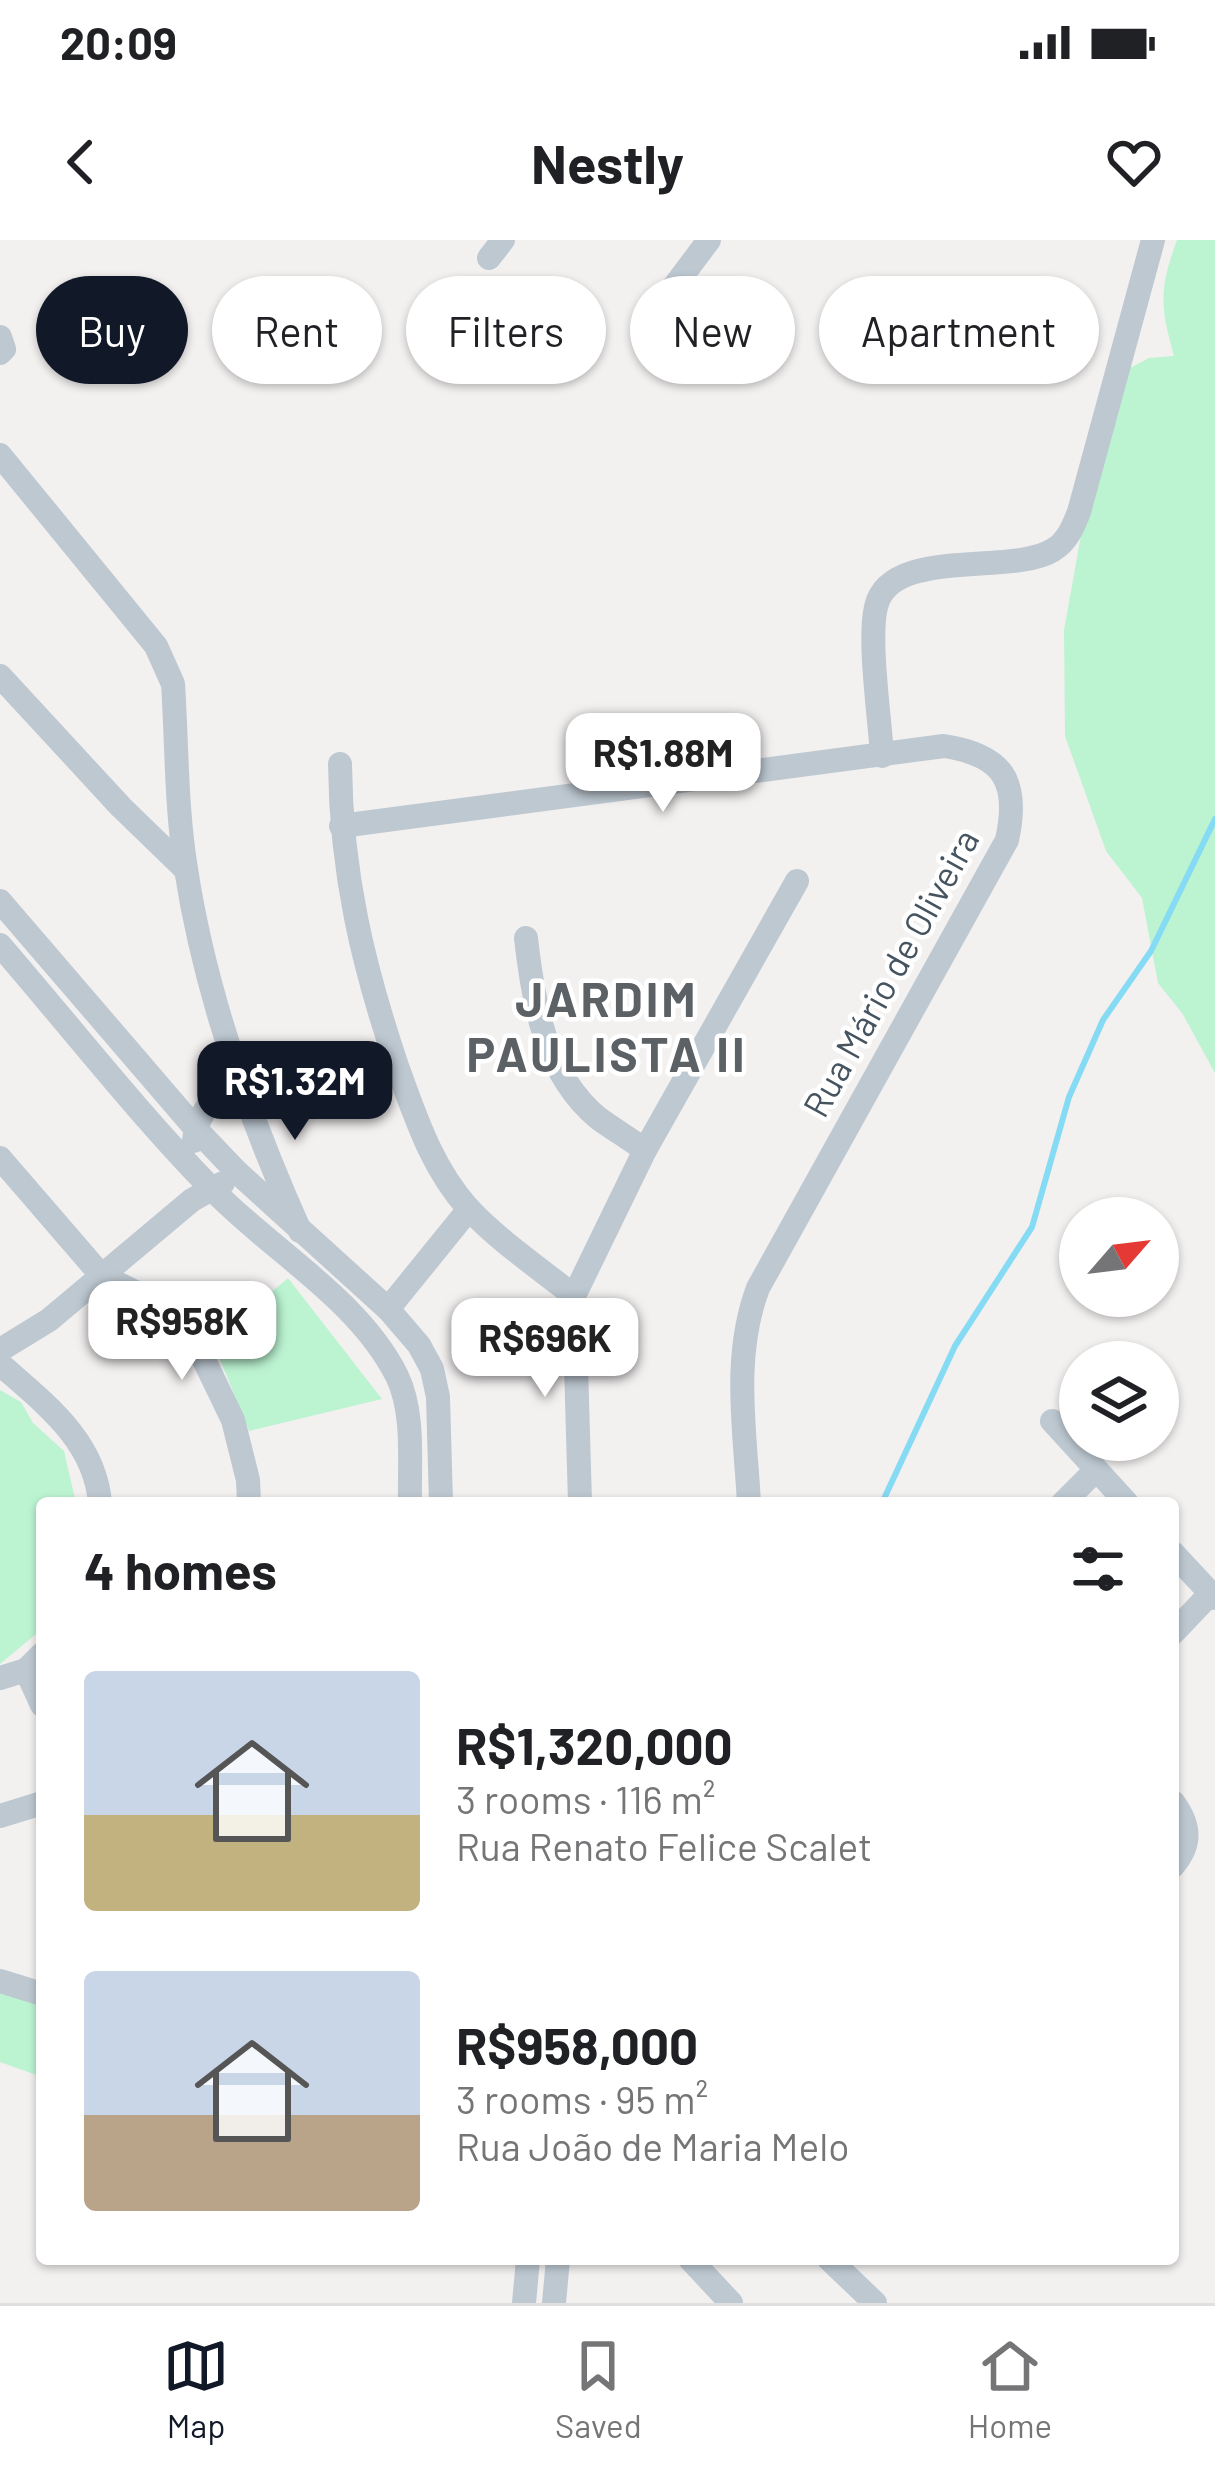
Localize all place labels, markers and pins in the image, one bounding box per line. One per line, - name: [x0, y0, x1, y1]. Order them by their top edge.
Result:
- pin: R$1.88M: [552, 713, 774, 815]
- pin: R$1.32M: [184, 1041, 406, 1143]
- pin: R$958K: [84, 1281, 280, 1383]
- pin: R$696K: [447, 1298, 643, 1400]

